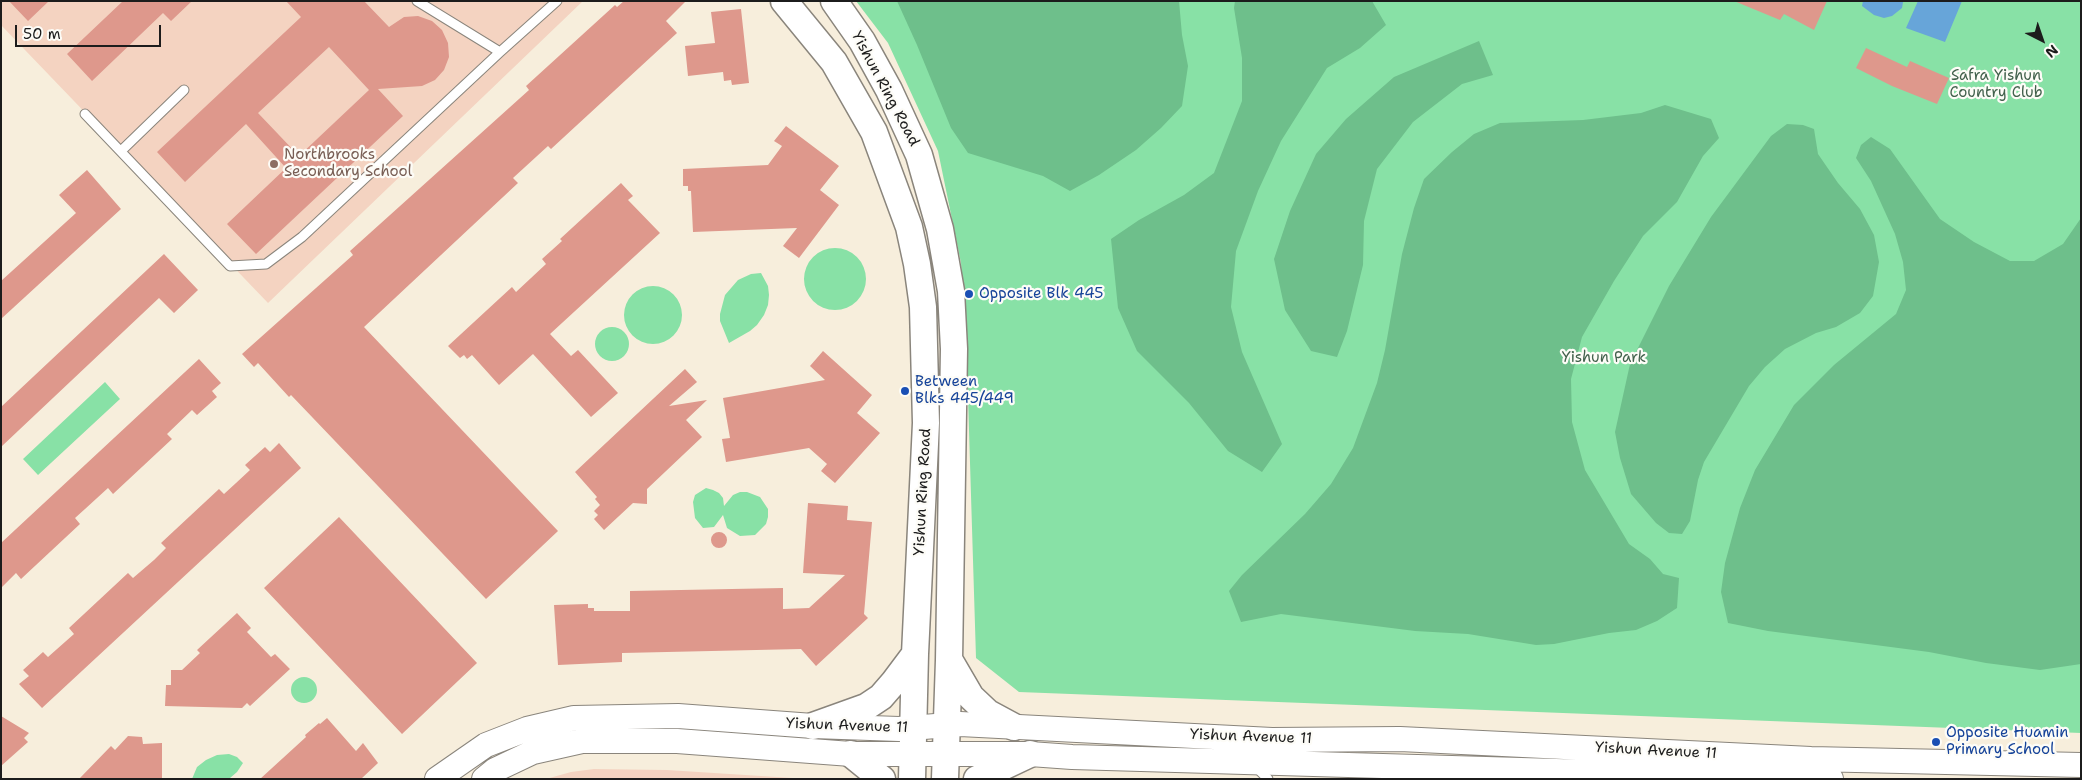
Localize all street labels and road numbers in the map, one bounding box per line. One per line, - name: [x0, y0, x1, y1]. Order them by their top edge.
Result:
- street label: Yishun Ring Road: [847, 28, 923, 150]
- street label: Yishun Ring Road: [911, 428, 935, 556]
- street label: Yishun Avenue 11: [786, 715, 908, 737]
- street label: Yishun Avenue 11: [1190, 726, 1312, 748]
- street label: Yishun Avenue 11: [1595, 739, 1717, 763]

